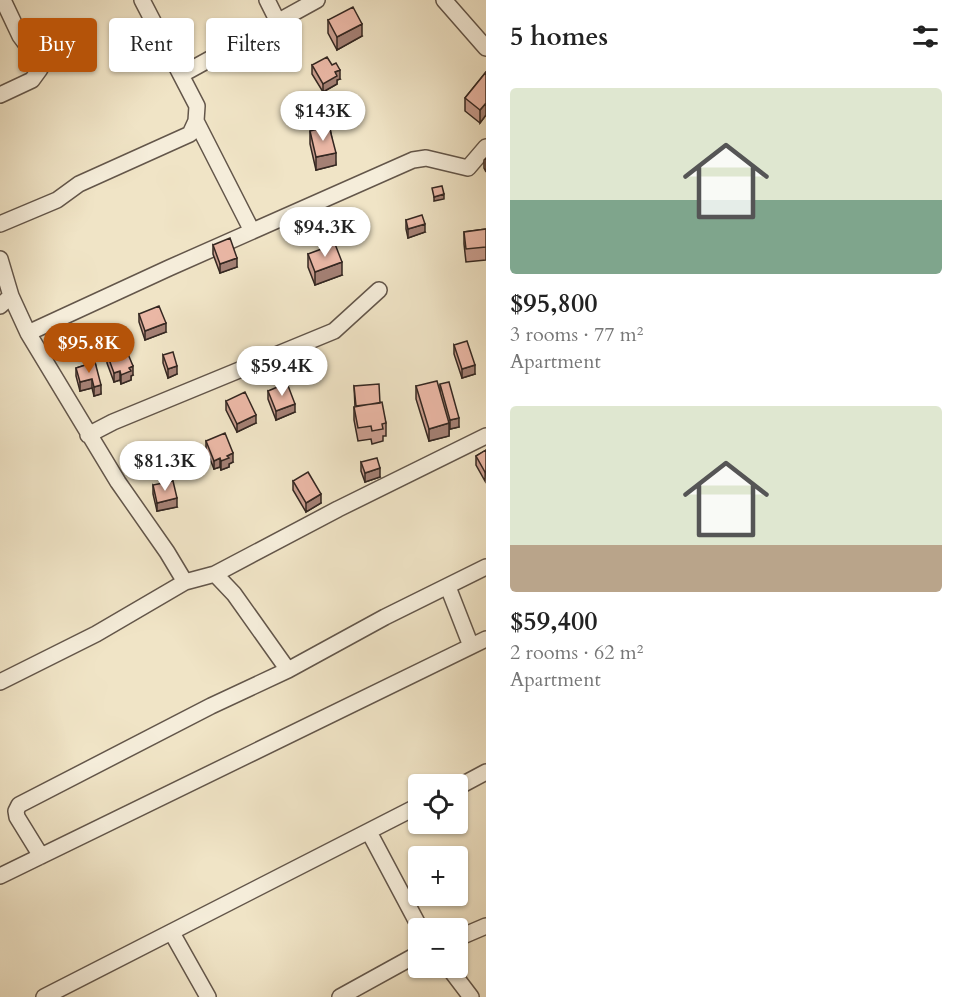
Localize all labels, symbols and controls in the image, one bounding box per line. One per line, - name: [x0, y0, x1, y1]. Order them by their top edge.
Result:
- chip: Buy: [18, 18, 97, 72]
- chip: Rent: [109, 18, 194, 72]
- chip: Filters: [206, 18, 302, 72]
- text: 5 homes: [510, 19, 608, 54]
- icon: filters: [909, 20, 942, 53]
- pin: $143K: [281, 91, 365, 142]
- text: $143K: [294, 97, 352, 124]
- icon: home: [672, 127, 780, 235]
- pin: $94.3K: [276, 207, 374, 258]
- text: $94.3K: [294, 213, 356, 240]
- text: $95,800: [510, 286, 598, 321]
- text: 3 rooms · 77 m²: [510, 321, 643, 348]
- pin: $95.8K: [40, 323, 138, 374]
- text: $95.8K: [58, 329, 120, 356]
- pin: $59.4K: [233, 346, 331, 397]
- text: Apartment: [510, 348, 601, 375]
- text: $59.4K: [251, 352, 313, 379]
- pin: $81.3K: [116, 441, 214, 492]
- icon: home: [672, 445, 780, 553]
- text: $81.3K: [134, 447, 196, 474]
- text: $59,400: [510, 604, 598, 639]
- text: 2 rooms · 62 m²: [510, 639, 643, 666]
- text: Apartment: [510, 666, 601, 693]
- map controls: [408, 774, 468, 978]
- button: locate: [408, 774, 468, 834]
- button: +: [408, 846, 468, 906]
- button: −: [408, 918, 468, 978]

